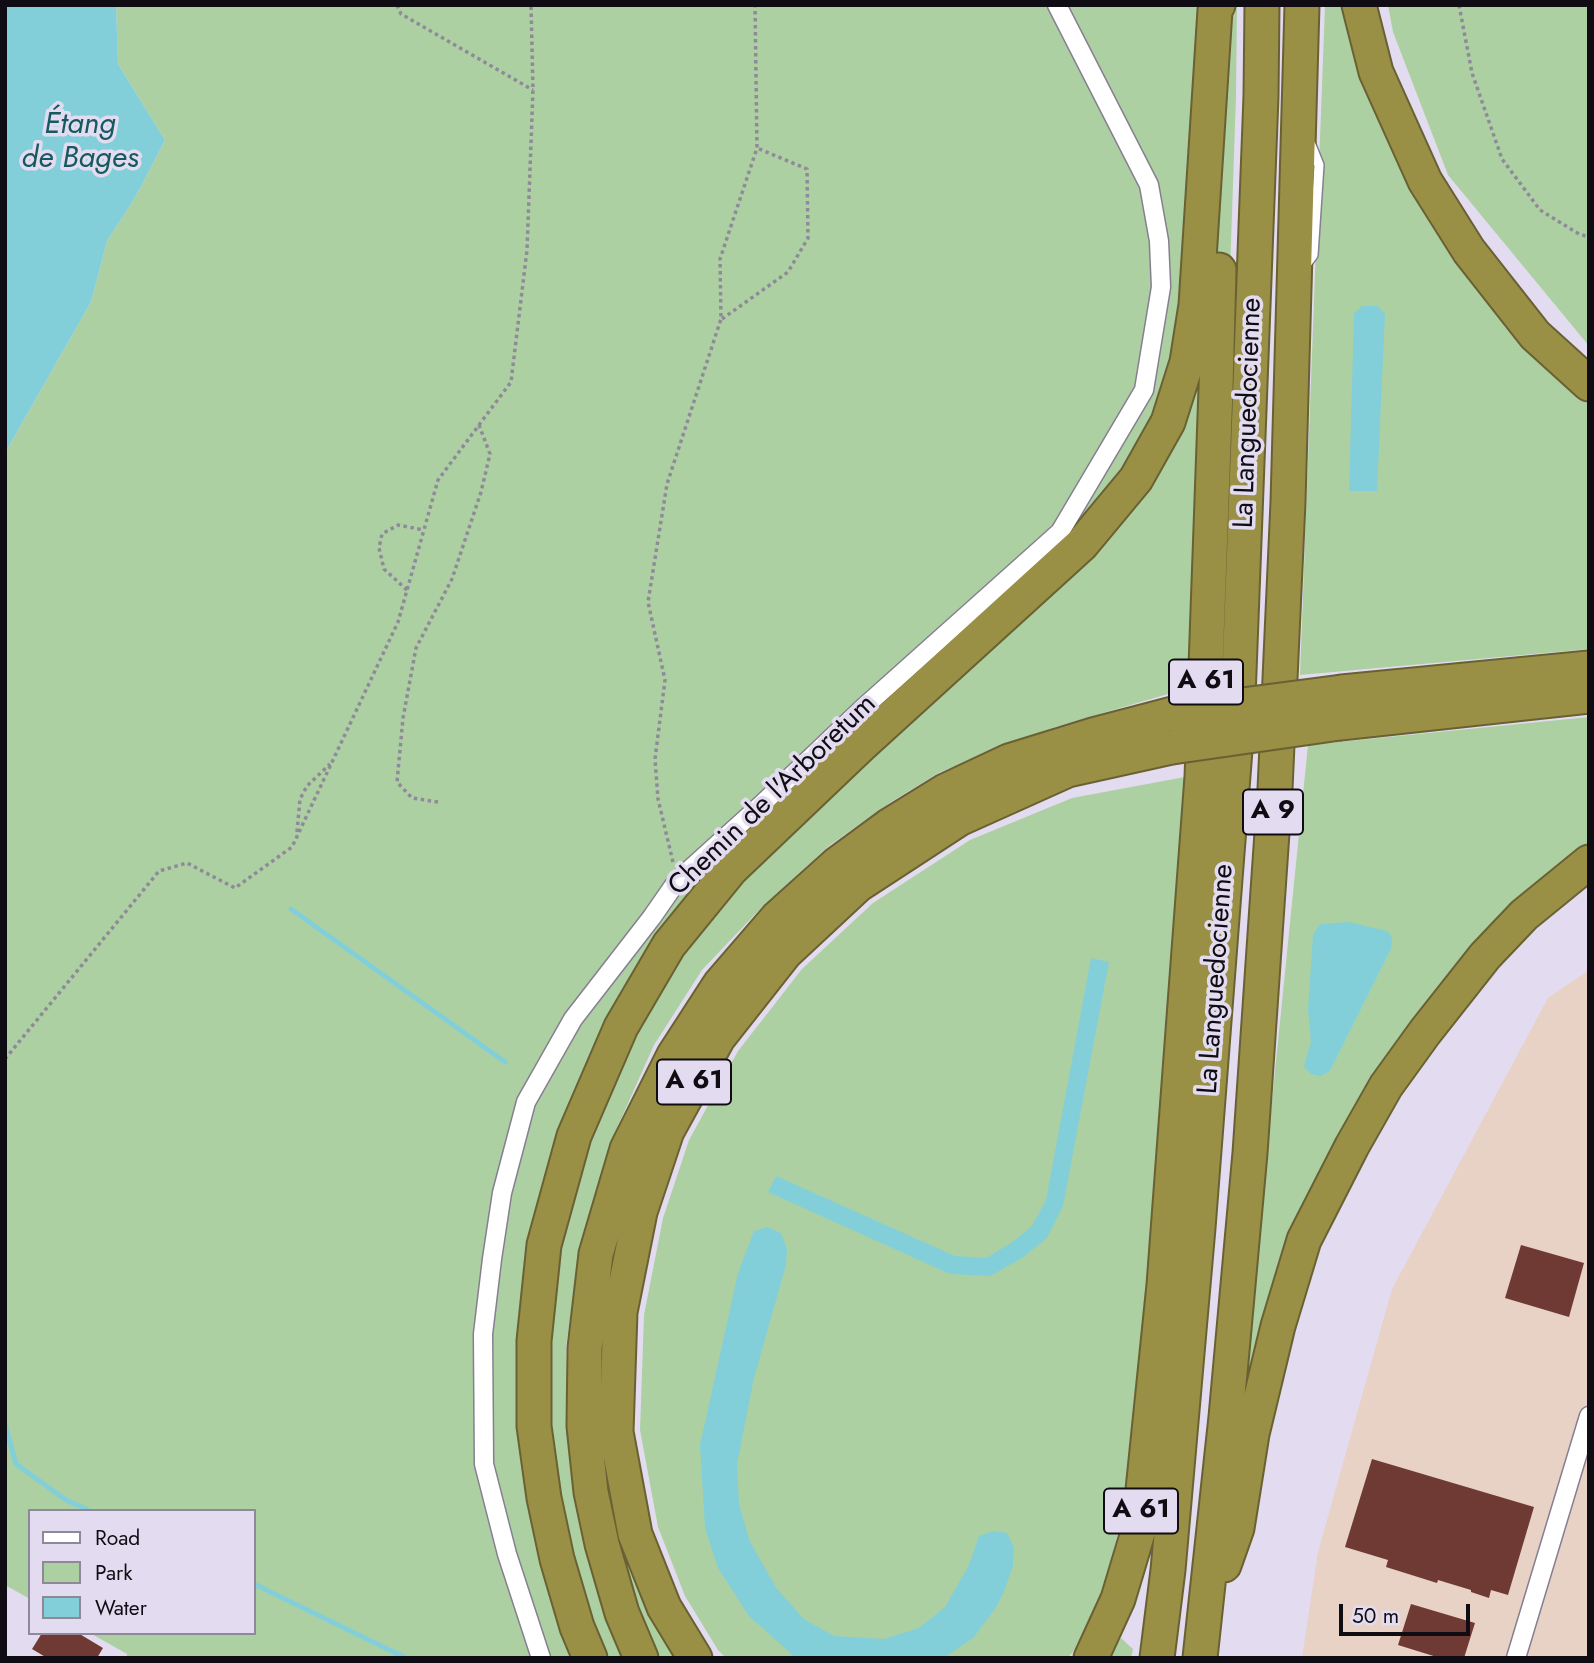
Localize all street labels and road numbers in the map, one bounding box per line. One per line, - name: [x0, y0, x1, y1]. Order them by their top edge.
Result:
- street label: La Languedocienne: [1228, 297, 1270, 529]
- road number: A 61: [1169, 660, 1243, 704]
- street label: Chemin de l'Arboretum: [662, 688, 884, 904]
- road number: A 9: [1243, 790, 1303, 834]
- street label: La Languedocienne: [1192, 863, 1242, 1095]
- road number: A 61: [657, 1060, 731, 1105]
- road number: A 61: [1104, 1488, 1178, 1534]

